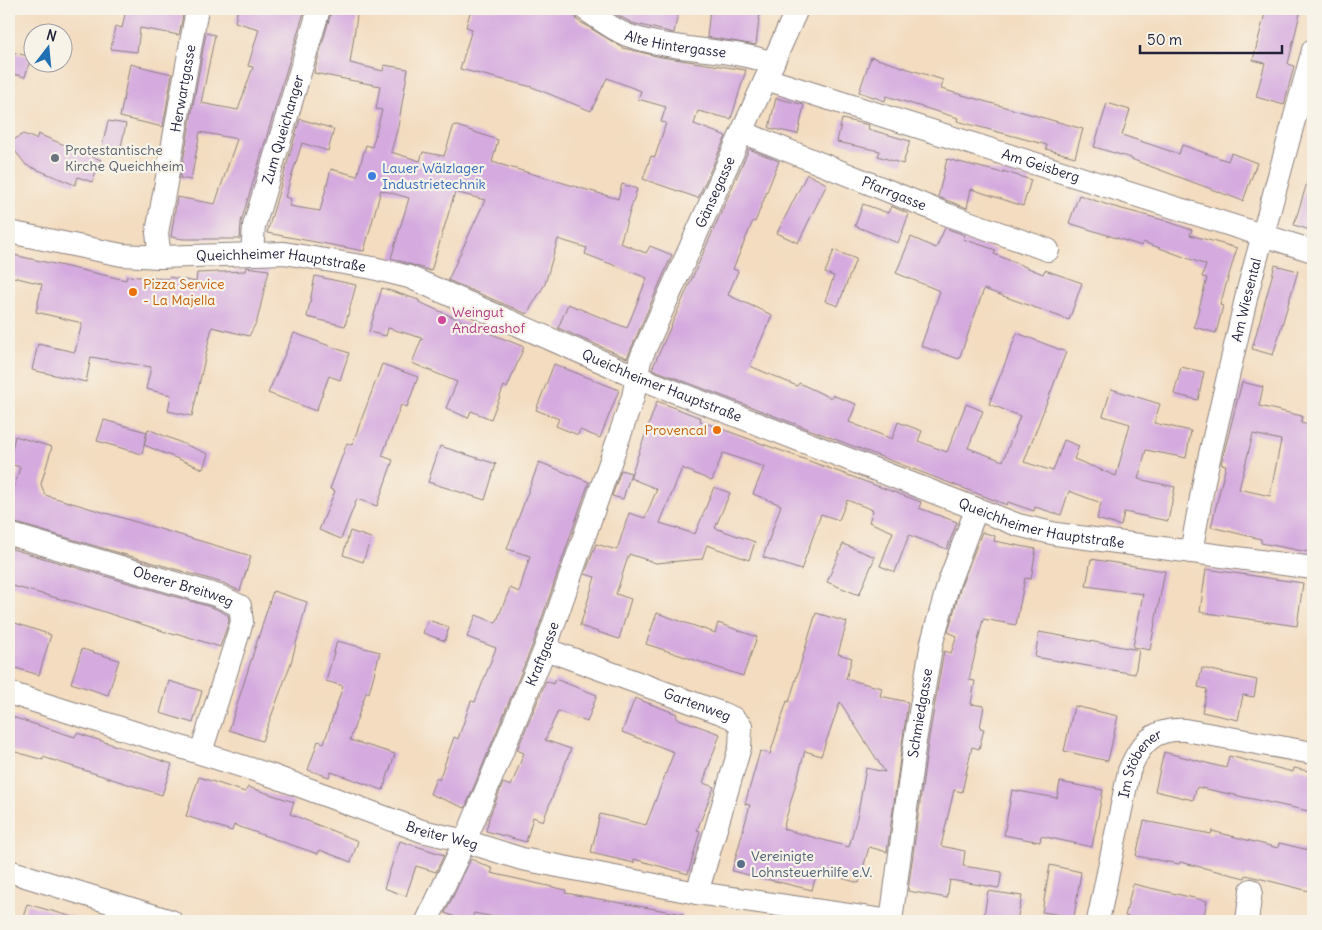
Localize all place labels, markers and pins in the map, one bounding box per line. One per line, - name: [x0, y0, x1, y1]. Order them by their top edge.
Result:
- place label: Protestantische Kirche Queichheim: [65, 141, 184, 175]
- marker: Protestantische Kirche Queichheim: [49, 152, 61, 164]
- place label: Lauer Wälzlager Industrietechnik: [382, 159, 486, 193]
- marker: Lauer Wälzlager Industrietechnik: [366, 170, 378, 182]
- place label: Pizza Service - La Majella: [143, 275, 225, 309]
- marker: Pizza Service - La Majella: [127, 286, 139, 298]
- place label: Weingut Andreashof: [452, 303, 525, 337]
- marker: Weingut Andreashof: [436, 314, 448, 326]
- place label: Provencal: [645, 421, 707, 439]
- marker: Provencal: [711, 424, 723, 436]
- place label: Vereinigte Lohnsteuerhilfe e.V.: [751, 847, 873, 881]
- marker: Vereinigte Lohnsteuerhilfe e.V.: [735, 858, 747, 870]

